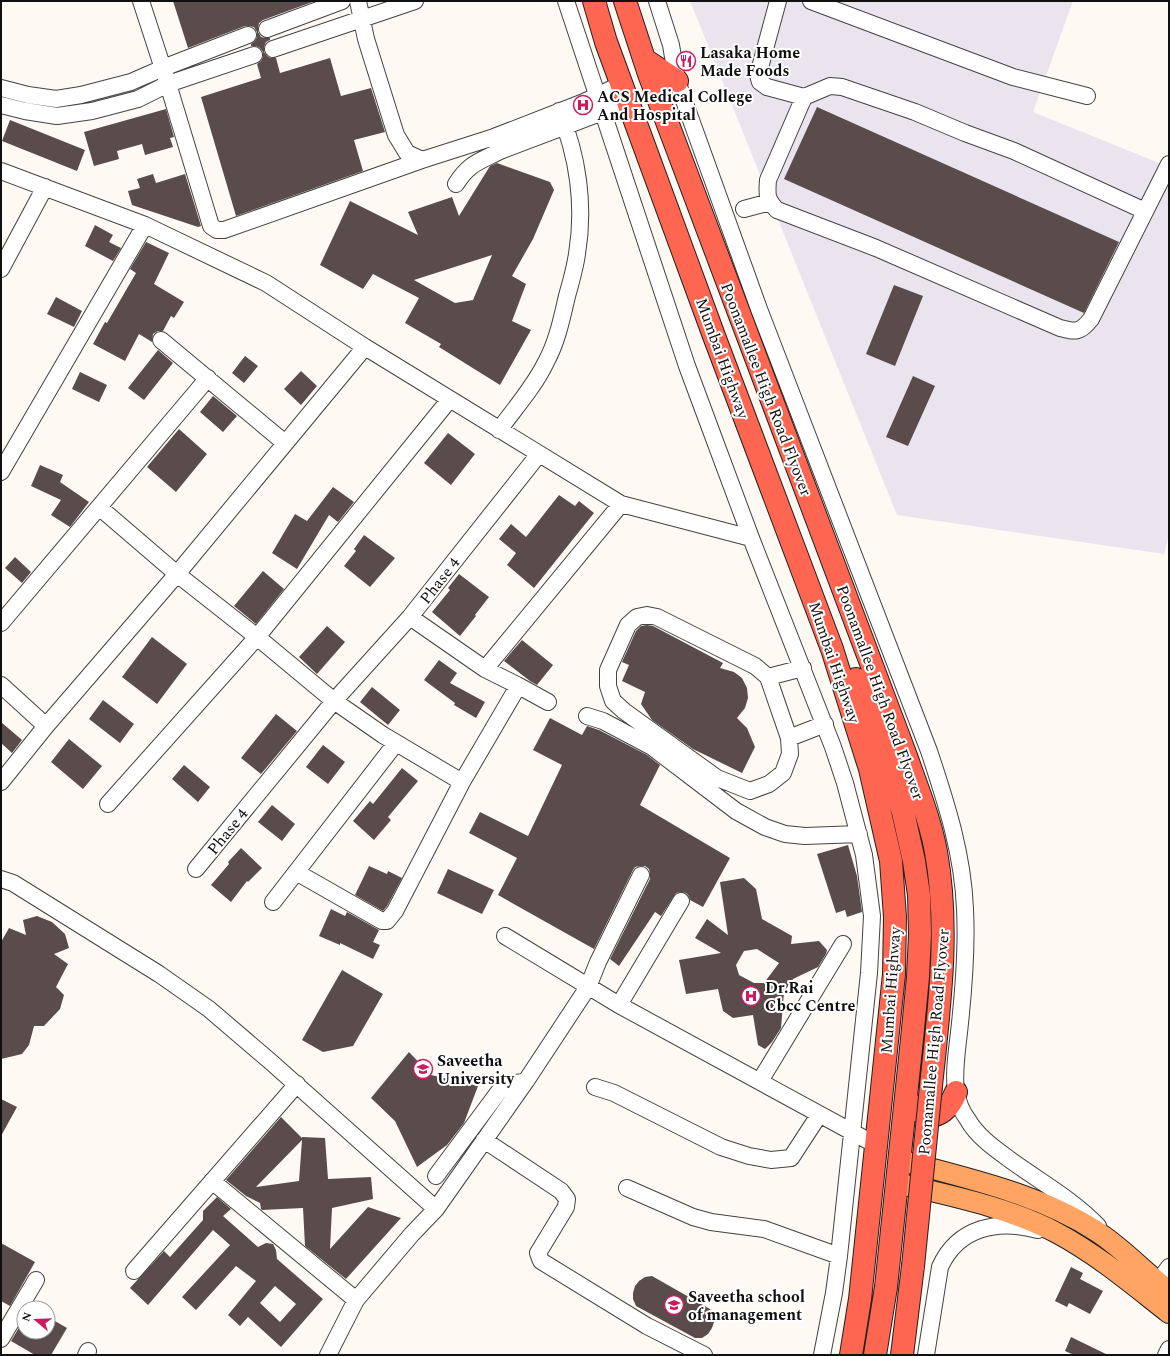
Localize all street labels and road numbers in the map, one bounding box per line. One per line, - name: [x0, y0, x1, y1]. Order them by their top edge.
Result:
- street label: Poonamallee High Road Flyover: [714, 279, 818, 500]
- street label: Mumbai Highway: [689, 295, 755, 423]
- street label: Phase 4: [414, 552, 466, 609]
- street label: Poonamallee High Road Flyover: [830, 582, 930, 803]
- street label: Mumbai Highway: [802, 598, 866, 727]
- street label: Phase 4: [201, 803, 254, 860]
- street label: Mumbai Highway: [875, 925, 907, 1054]
- street label: Poonamallee High Road Flyover: [912, 928, 956, 1156]

